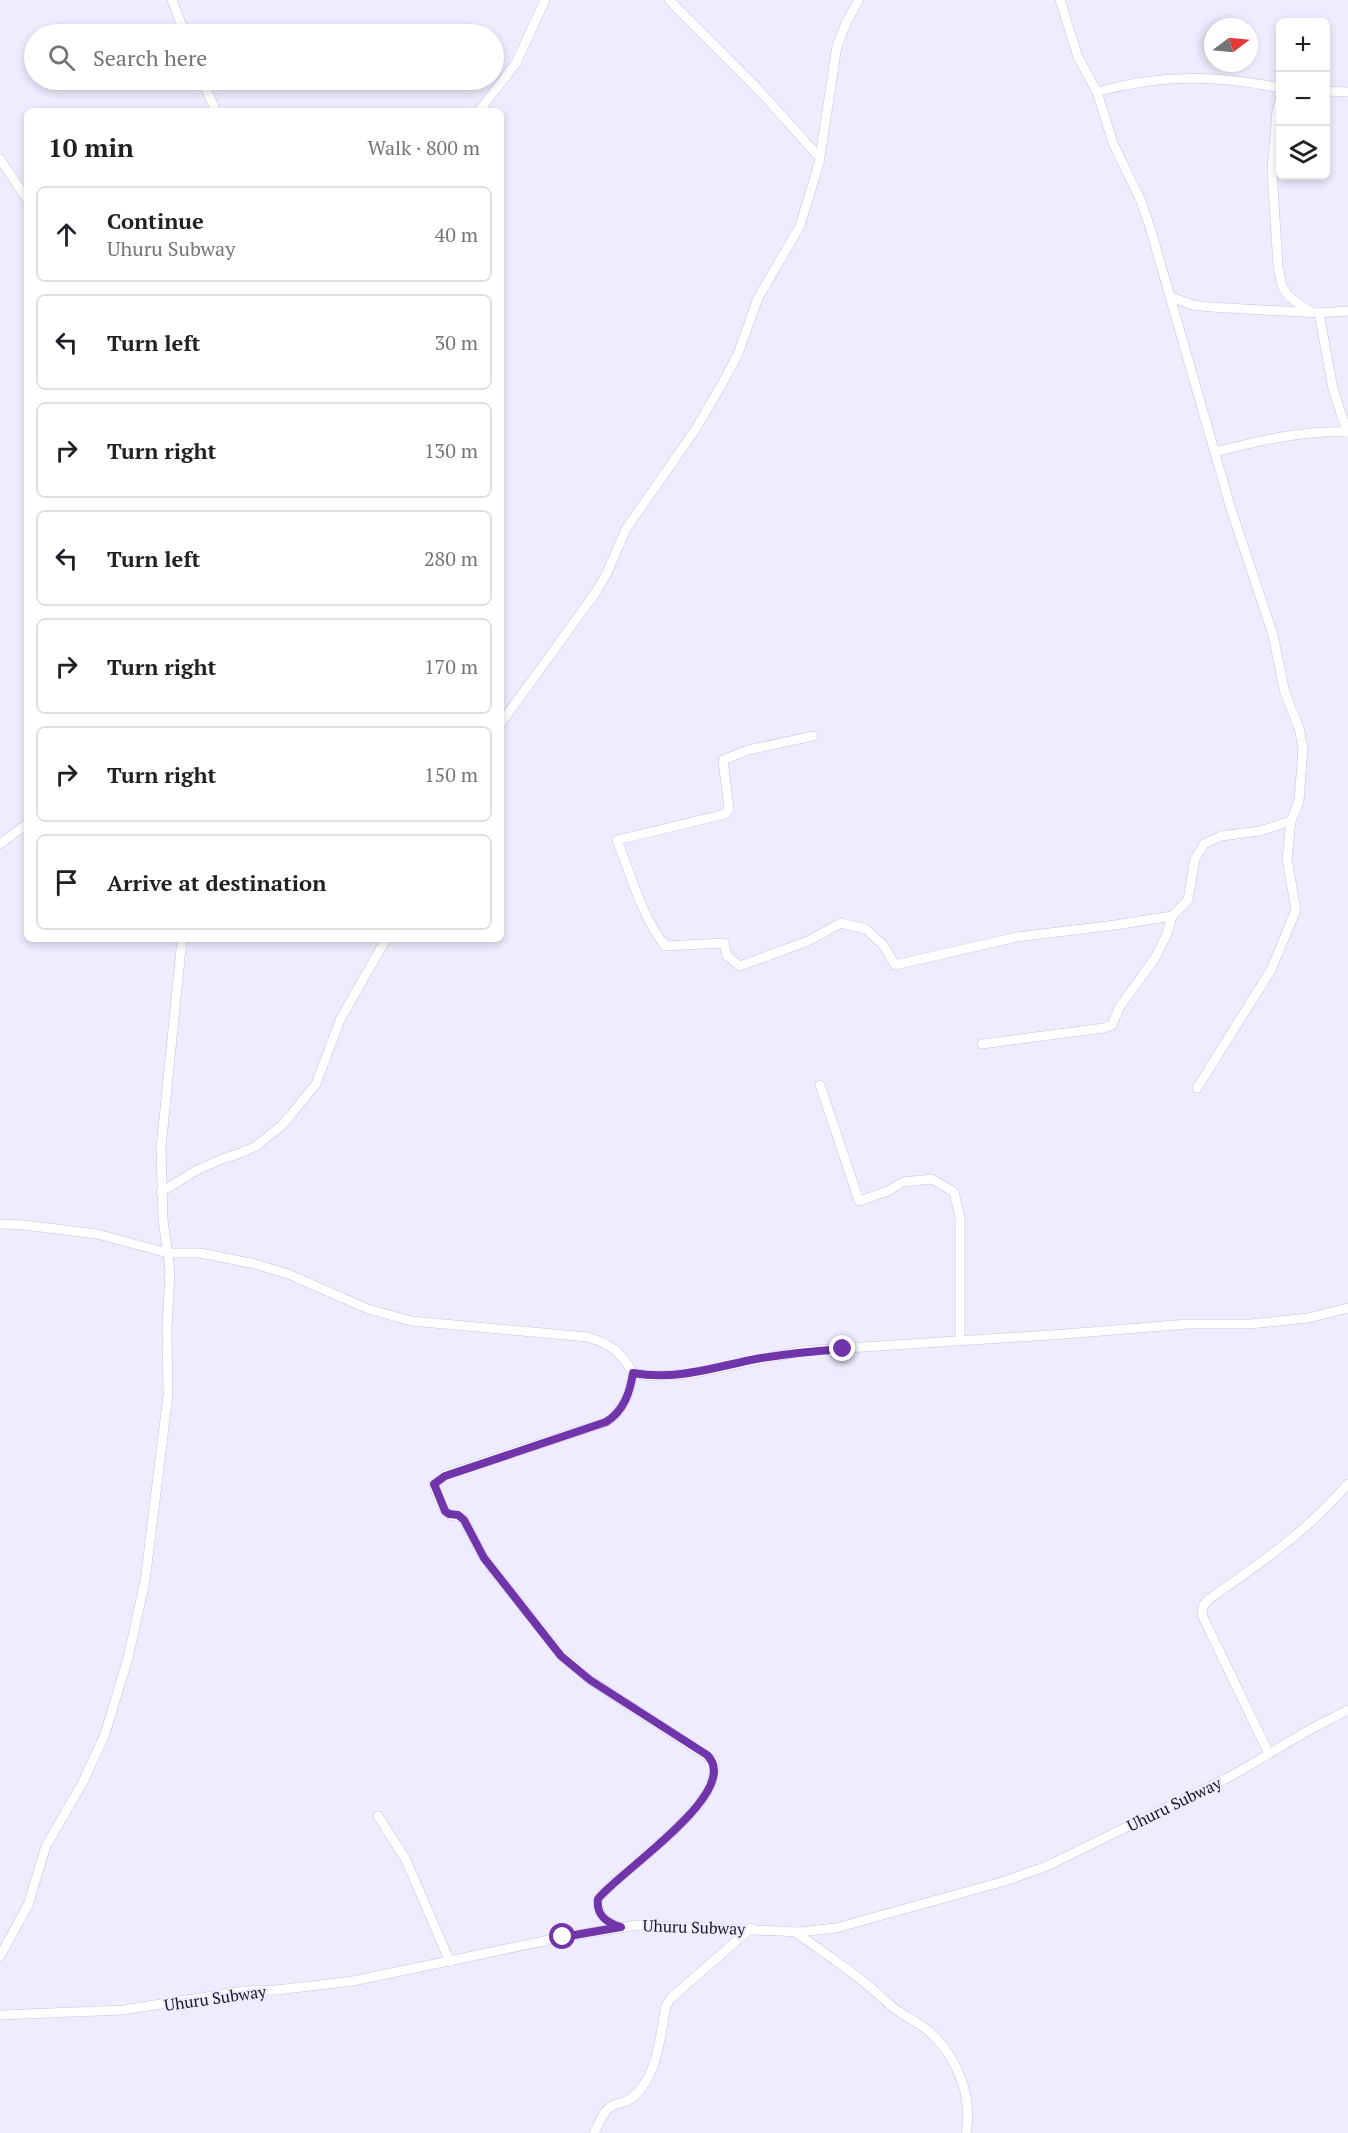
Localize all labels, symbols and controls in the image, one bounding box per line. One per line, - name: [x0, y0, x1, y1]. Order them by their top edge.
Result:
- north arrow: [1204, 18, 1258, 72]
- map controls: [1276, 18, 1330, 180]
- button: +: [1276, 18, 1330, 72]
- search box: [24, 24, 504, 90]
- icon: search: [45, 41, 78, 74]
- text: Search here: [93, 43, 207, 72]
- button: −: [1276, 72, 1330, 126]
- button: layers: [1276, 126, 1330, 180]
- text: 10 min: [48, 130, 134, 164]
- text: Walk · 800 m: [368, 134, 480, 161]
- text: Continue: [107, 206, 204, 235]
- icon: ahead: [50, 218, 83, 251]
- text: 40 m: [435, 221, 478, 248]
- text: Uhuru Subway: [107, 235, 235, 262]
- icon: left: [50, 326, 83, 359]
- text: Turn left: [107, 328, 200, 357]
- text: 30 m: [435, 329, 478, 356]
- icon: right: [50, 434, 83, 467]
- text: Turn right: [107, 436, 216, 465]
- text: 130 m: [424, 437, 478, 464]
- icon: left: [50, 542, 83, 575]
- text: Turn left: [107, 544, 200, 573]
- text: 280 m: [424, 545, 478, 572]
- icon: right: [50, 650, 83, 683]
- text: Turn right: [107, 652, 216, 681]
- text: 170 m: [424, 653, 478, 680]
- icon: right: [50, 758, 83, 791]
- text: Turn right: [107, 760, 216, 789]
- text: 150 m: [424, 761, 478, 788]
- icon: arrive: [50, 866, 83, 899]
- text: Arrive at destination: [107, 868, 326, 897]
- route end: [829, 1335, 855, 1361]
- street label: Uhuru Subway: [1123, 1771, 1226, 1836]
- street label: Uhuru Subway: [642, 1914, 747, 1940]
- route start: [549, 1923, 575, 1949]
- street label: Uhuru Subway: [163, 1980, 268, 2016]

